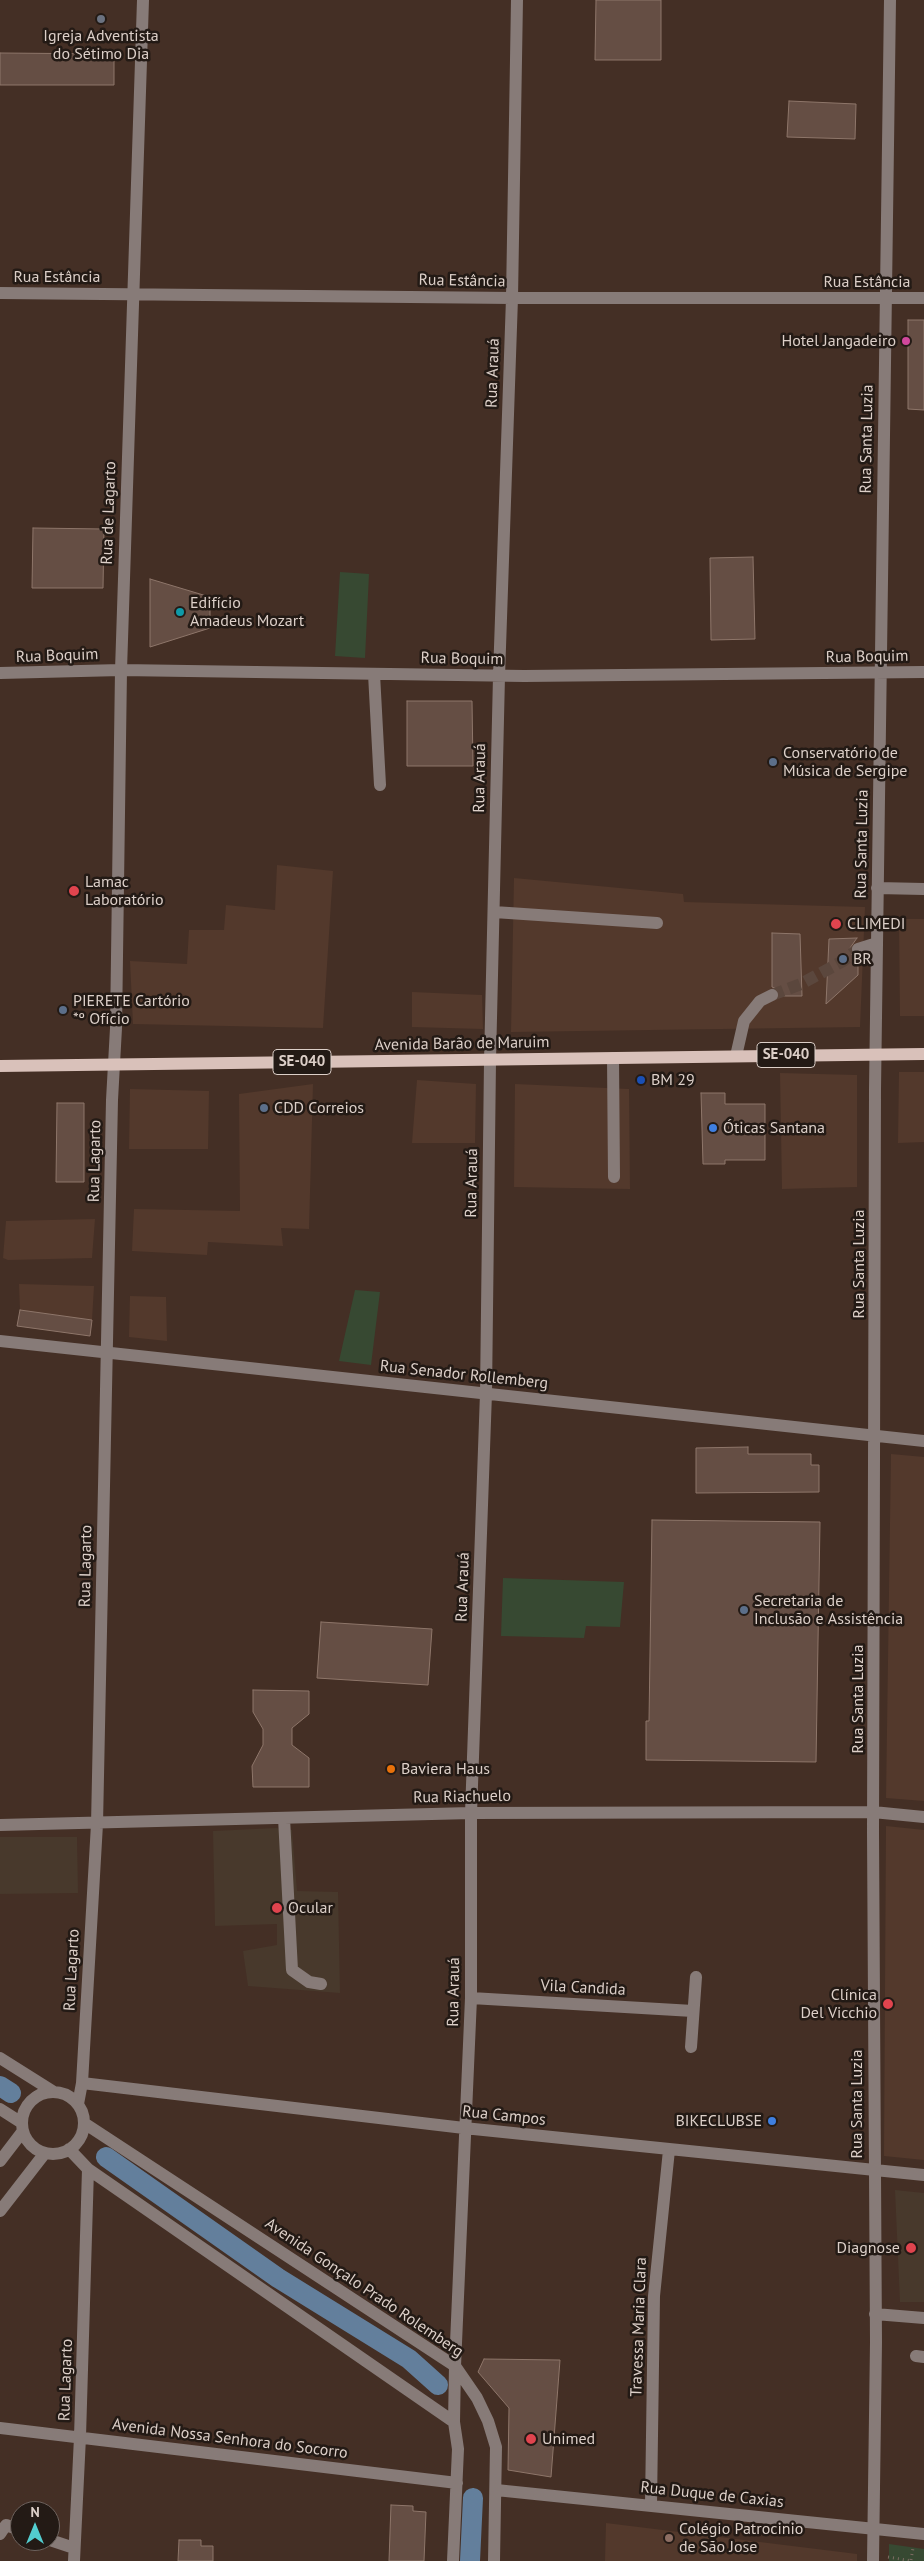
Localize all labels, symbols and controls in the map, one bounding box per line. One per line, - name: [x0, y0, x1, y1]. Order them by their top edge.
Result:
- marker: Igreja Adventista do Sétimo Dia: [95, 13, 107, 25]
- place label: Igreja Adventista do Sétimo Dia: [43, 26, 159, 64]
- street label: Rua Estância: [13, 267, 101, 287]
- street label: Rua Estância: [418, 271, 506, 291]
- street label: Rua Estância: [823, 272, 911, 292]
- place label: Hotel Jangadeiro: [781, 331, 896, 351]
- marker: Hotel Jangadeiro: [900, 335, 912, 347]
- street label: Rua Arauá: [482, 338, 504, 408]
- street label: Rua Santa Luzia: [856, 384, 878, 494]
- street label: Rua de Lagarto: [98, 461, 120, 565]
- place label: Edifício Amadeus Mozart: [190, 593, 304, 631]
- marker: Edifício Amadeus Mozart: [174, 606, 186, 618]
- street label: Rua Boquim: [15, 645, 99, 667]
- street label: Rua Boquim: [826, 647, 908, 667]
- street label: Rua Boquim: [421, 649, 503, 669]
- street label: Rua Arauá: [470, 743, 490, 813]
- place label: Conservatório de Música de Sergipe: [783, 743, 907, 781]
- marker: Conservatório de Música de Sergipe: [767, 756, 779, 768]
- street label: Rua Santa Luzia: [851, 789, 873, 899]
- place label: Lamac Laboratório: [85, 872, 164, 910]
- marker: Lamac Laboratório: [67, 884, 81, 898]
- place label: CLIMEDI: [847, 914, 905, 934]
- marker: CLIMEDI: [829, 917, 843, 931]
- place label: BR: [853, 949, 872, 969]
- marker: BR: [837, 953, 849, 965]
- place label: PIERETE Cartório *º Ofício: [73, 991, 190, 1029]
- marker: PIERETE Cartório *º Ofício: [57, 1004, 69, 1016]
- street label: Avenida Barão de Maruim: [374, 1033, 550, 1055]
- road number: SE-040: [757, 1042, 815, 1068]
- road number: SE-040: [273, 1050, 331, 1074]
- place label: BM 29: [651, 1070, 695, 1090]
- marker: BM 29: [635, 1074, 647, 1086]
- place label: CDD Correios: [274, 1098, 364, 1118]
- marker: CDD Correios: [258, 1102, 270, 1114]
- place label: Óticas Santana: [723, 1118, 825, 1138]
- street label: Rua Lagarto: [85, 1120, 105, 1202]
- marker: Óticas Santana: [707, 1122, 719, 1134]
- street label: Rua Arauá: [462, 1148, 482, 1218]
- street label: Rua Santa Luzia: [849, 1210, 869, 1318]
- street label: Rua Senador Rollemberg: [379, 1357, 549, 1393]
- street label: Rua Lagarto: [76, 1525, 96, 1607]
- street label: Rua Arauá: [452, 1552, 474, 1622]
- place label: Secretaria de Inclusão e Assistência: [754, 1591, 903, 1629]
- marker: Secretaria de Inclusão e Assistência: [738, 1604, 750, 1616]
- street label: Rua Santa Luzia: [848, 1645, 868, 1753]
- place label: Baviera Haus: [401, 1759, 490, 1779]
- marker: Baviera Haus: [385, 1763, 397, 1775]
- street label: Rua Riachuelo: [413, 1787, 511, 1807]
- place label: Ocular: [288, 1898, 333, 1918]
- marker: Ocular: [270, 1901, 284, 1915]
- street label: Rua Lagarto: [60, 1928, 84, 2012]
- street label: Rua Arauá: [444, 1957, 464, 2027]
- street label: Vila Candida: [540, 1976, 626, 2000]
- place label: Clínica Del Vicchio: [800, 1985, 877, 2023]
- marker: Clínica Del Vicchio: [881, 1997, 895, 2011]
- street label: Rua Santa Luzia: [847, 2050, 867, 2158]
- street label: Rua Campos: [461, 2102, 547, 2130]
- place label: BIKECLUBSE: [675, 2111, 762, 2131]
- marker: BIKECLUBSE: [766, 2115, 778, 2127]
- street label: Avenida Gonçalo Prado Rolemberg: [261, 2214, 467, 2362]
- place label: Diagnose: [837, 2238, 900, 2258]
- marker: Diagnose: [904, 2241, 918, 2255]
- street label: Travessa Maria Clara: [627, 2257, 651, 2397]
- street label: Rua Lagarto: [55, 2339, 77, 2421]
- street label: Avenida Nossa Senhora do Socorro: [111, 2415, 349, 2463]
- place label: Unimed: [542, 2429, 595, 2449]
- marker: Unimed: [524, 2432, 538, 2446]
- street label: Rua Duque de Caxias: [639, 2478, 785, 2512]
- north arrow: [10, 2501, 60, 2551]
- text: N: [30, 2503, 40, 2521]
- place label: Colégio Patrocinio de São Jose: [679, 2519, 803, 2557]
- marker: Colégio Patrocinio de São Jose: [663, 2532, 675, 2544]

